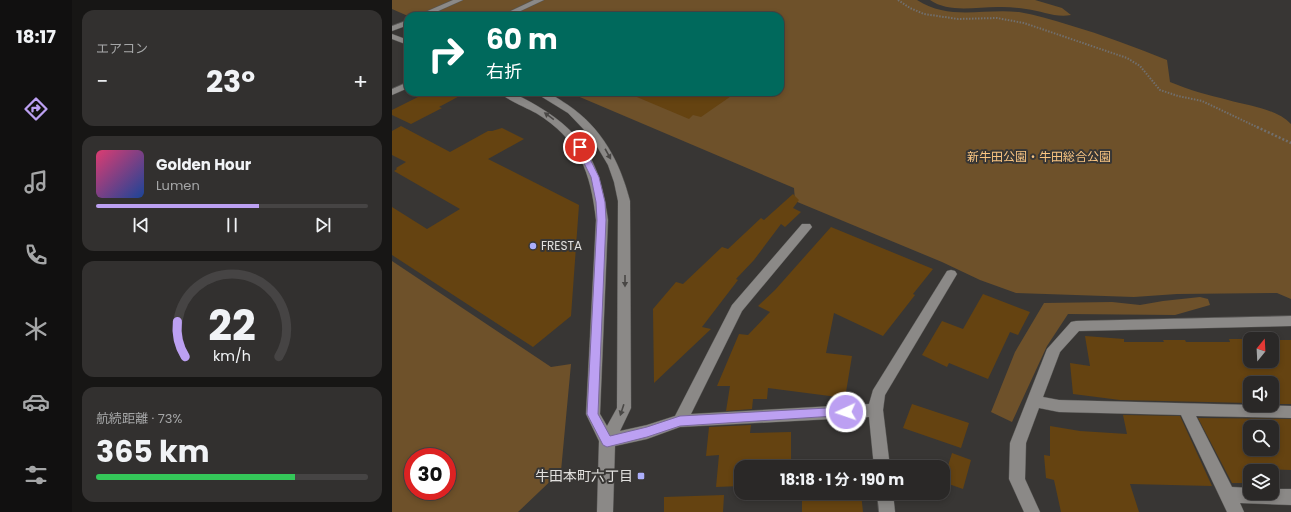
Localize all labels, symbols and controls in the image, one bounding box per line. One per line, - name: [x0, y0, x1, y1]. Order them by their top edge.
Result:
- text: 60 m: [486, 20, 558, 59]
- text: 18:17: [16, 24, 56, 49]
- icon: right: [420, 28, 472, 80]
- text: エアコン: [96, 39, 148, 58]
- text: 右折: [486, 59, 522, 84]
- text: 23°: [206, 60, 255, 103]
- text: −: [96, 66, 108, 97]
- text: +: [353, 66, 368, 97]
- icon: directions: [22, 95, 50, 123]
- one-way arrow: [543, 112, 554, 120]
- pin: [563, 130, 597, 164]
- icon: arrive: [569, 136, 591, 158]
- one-way arrow: [605, 148, 611, 160]
- park label: 新牛田公園・牛田総合公園: [967, 148, 1111, 165]
- text: Golden Hour: [156, 154, 251, 175]
- icon: music: [22, 168, 50, 196]
- text: Lumen: [156, 176, 200, 195]
- icon: previous: [130, 214, 152, 236]
- icon: pause: [221, 214, 243, 236]
- icon: next: [312, 214, 334, 236]
- place label: FRESTA: [541, 237, 582, 254]
- icon: phone: [22, 241, 50, 269]
- marker: FRESTA: [528, 241, 538, 251]
- one-way arrow: [622, 275, 628, 288]
- text: 22: [208, 296, 256, 355]
- icon: climate: [22, 315, 50, 343]
- north arrow: [1243, 332, 1279, 368]
- map controls: [1243, 332, 1279, 500]
- text: km/h: [213, 345, 251, 365]
- button: sound: [1243, 376, 1279, 412]
- icon: car: [22, 388, 50, 416]
- position arrow: [825, 391, 867, 433]
- one-way arrow: [619, 405, 625, 417]
- text: 航続距離 · 73%: [96, 409, 182, 428]
- button: search: [1243, 420, 1279, 456]
- text: 365 km: [96, 430, 209, 473]
- speed limit sign: 30: [404, 448, 456, 500]
- icon: filters: [22, 461, 50, 489]
- button: layers: [1243, 464, 1279, 500]
- place label: 牛田本町六丁目: [535, 466, 633, 486]
- text: 18:18 · 1 分 · 190 m: [780, 469, 904, 490]
- marker: 牛田本町六丁目: [636, 471, 646, 481]

